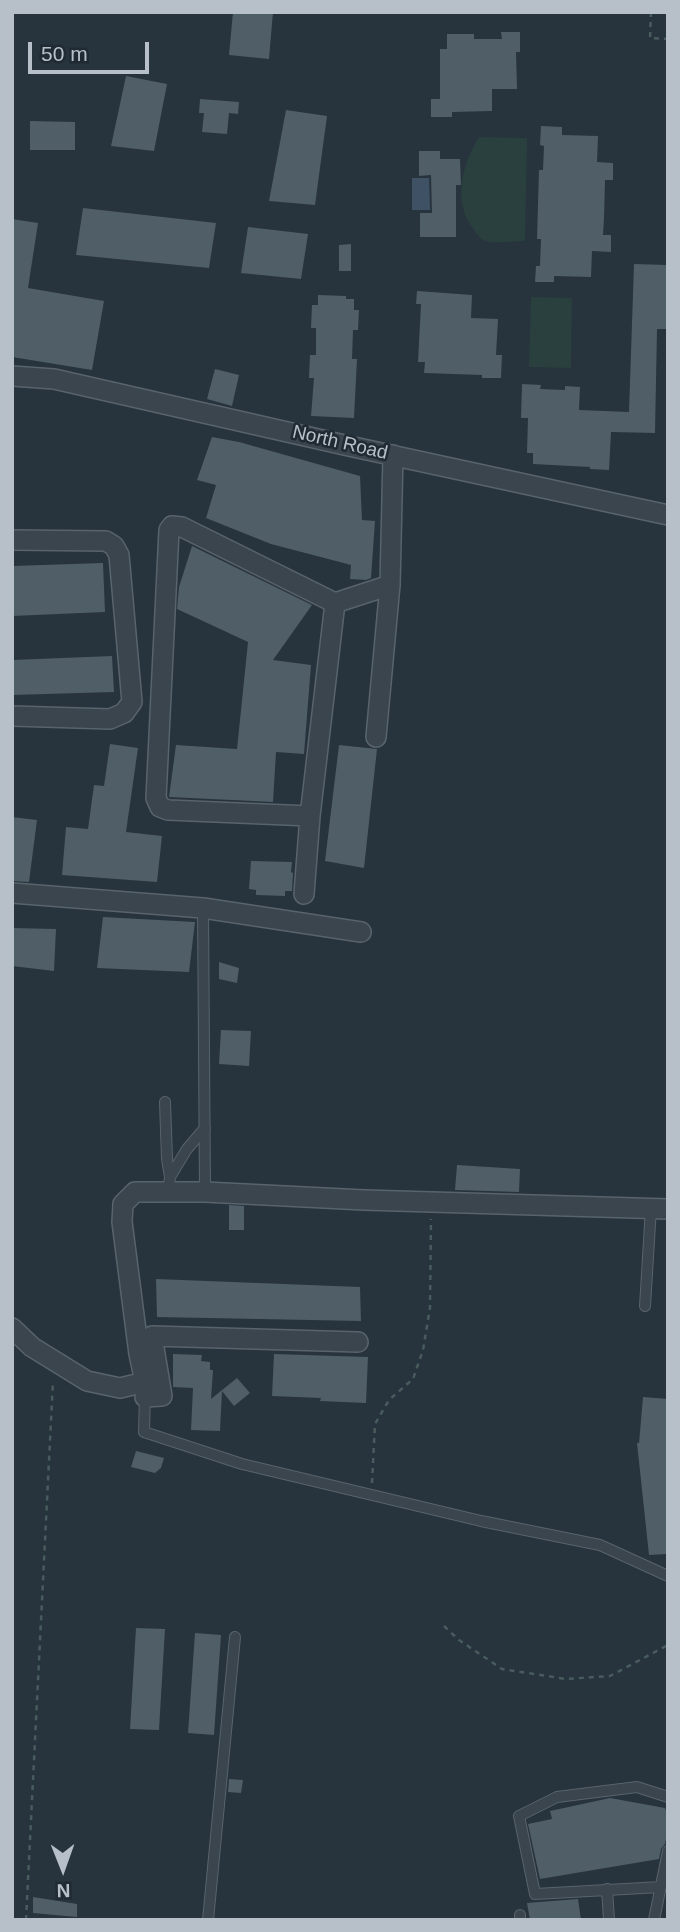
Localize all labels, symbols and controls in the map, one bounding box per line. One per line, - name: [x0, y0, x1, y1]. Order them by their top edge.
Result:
- scale bar: [32, 28, 152, 72]
- text: 50 m: [41, 42, 88, 65]
- street label: North Road: [290, 421, 390, 465]
- north arrow: [28, 1834, 98, 1904]
- text: N: [56, 1880, 70, 1901]

